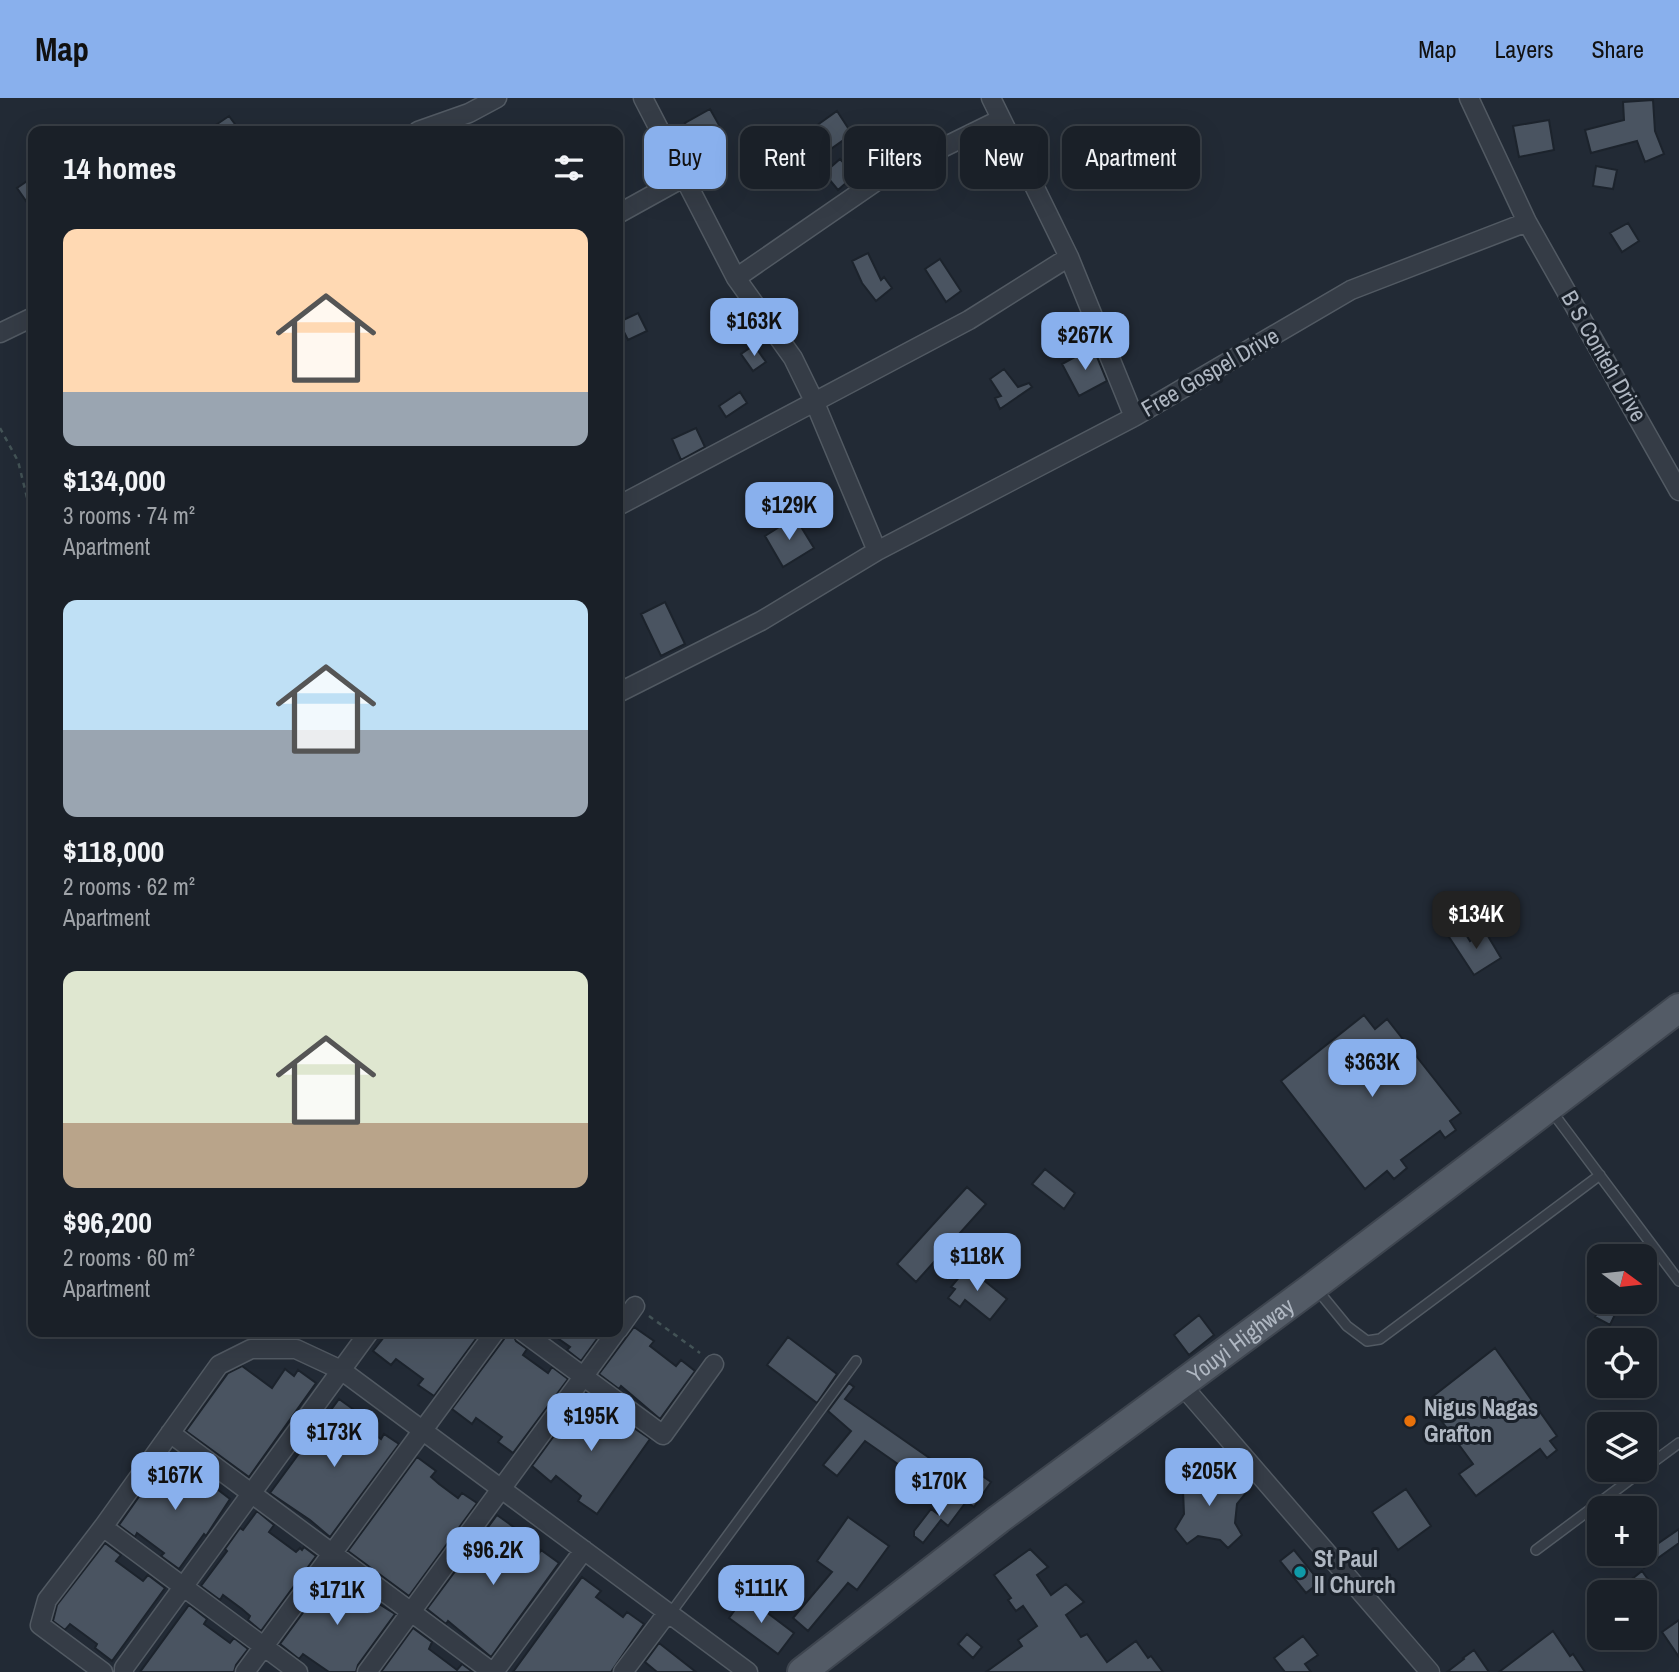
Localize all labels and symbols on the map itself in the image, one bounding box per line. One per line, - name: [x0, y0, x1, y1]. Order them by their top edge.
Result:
- street label: B S Conteh Drive: [1554, 284, 1655, 427]
- pin: $163K: [705, 299, 803, 358]
- pin: $267K: [1036, 313, 1134, 372]
- street label: Free Gospel Drive: [1135, 320, 1284, 424]
- pin: $129K: [740, 482, 838, 542]
- pin: $134K: [1427, 892, 1525, 951]
- pin: $363K: [1323, 1040, 1421, 1099]
- pin: $118K: [928, 1234, 1026, 1293]
- north arrow: [1587, 1244, 1657, 1314]
- street label: Youyi Highway: [1181, 1290, 1300, 1390]
- place label: Nigus Nagas Grafton: [1424, 1392, 1538, 1449]
- pin: $195K: [542, 1394, 640, 1453]
- pin: $173K: [285, 1410, 383, 1469]
- marker: Nigus Nagas Grafton: [1402, 1413, 1418, 1429]
- pin: $205K: [1160, 1448, 1258, 1508]
- pin: $167K: [126, 1452, 224, 1512]
- pin: $170K: [890, 1458, 988, 1518]
- pin: $96.2K: [436, 1528, 550, 1587]
- place label: St Paul II Church: [1314, 1543, 1396, 1600]
- marker: St Paul II Church: [1292, 1564, 1308, 1580]
- pin: $111K: [712, 1566, 810, 1625]
- pin: $171K: [288, 1568, 386, 1627]

